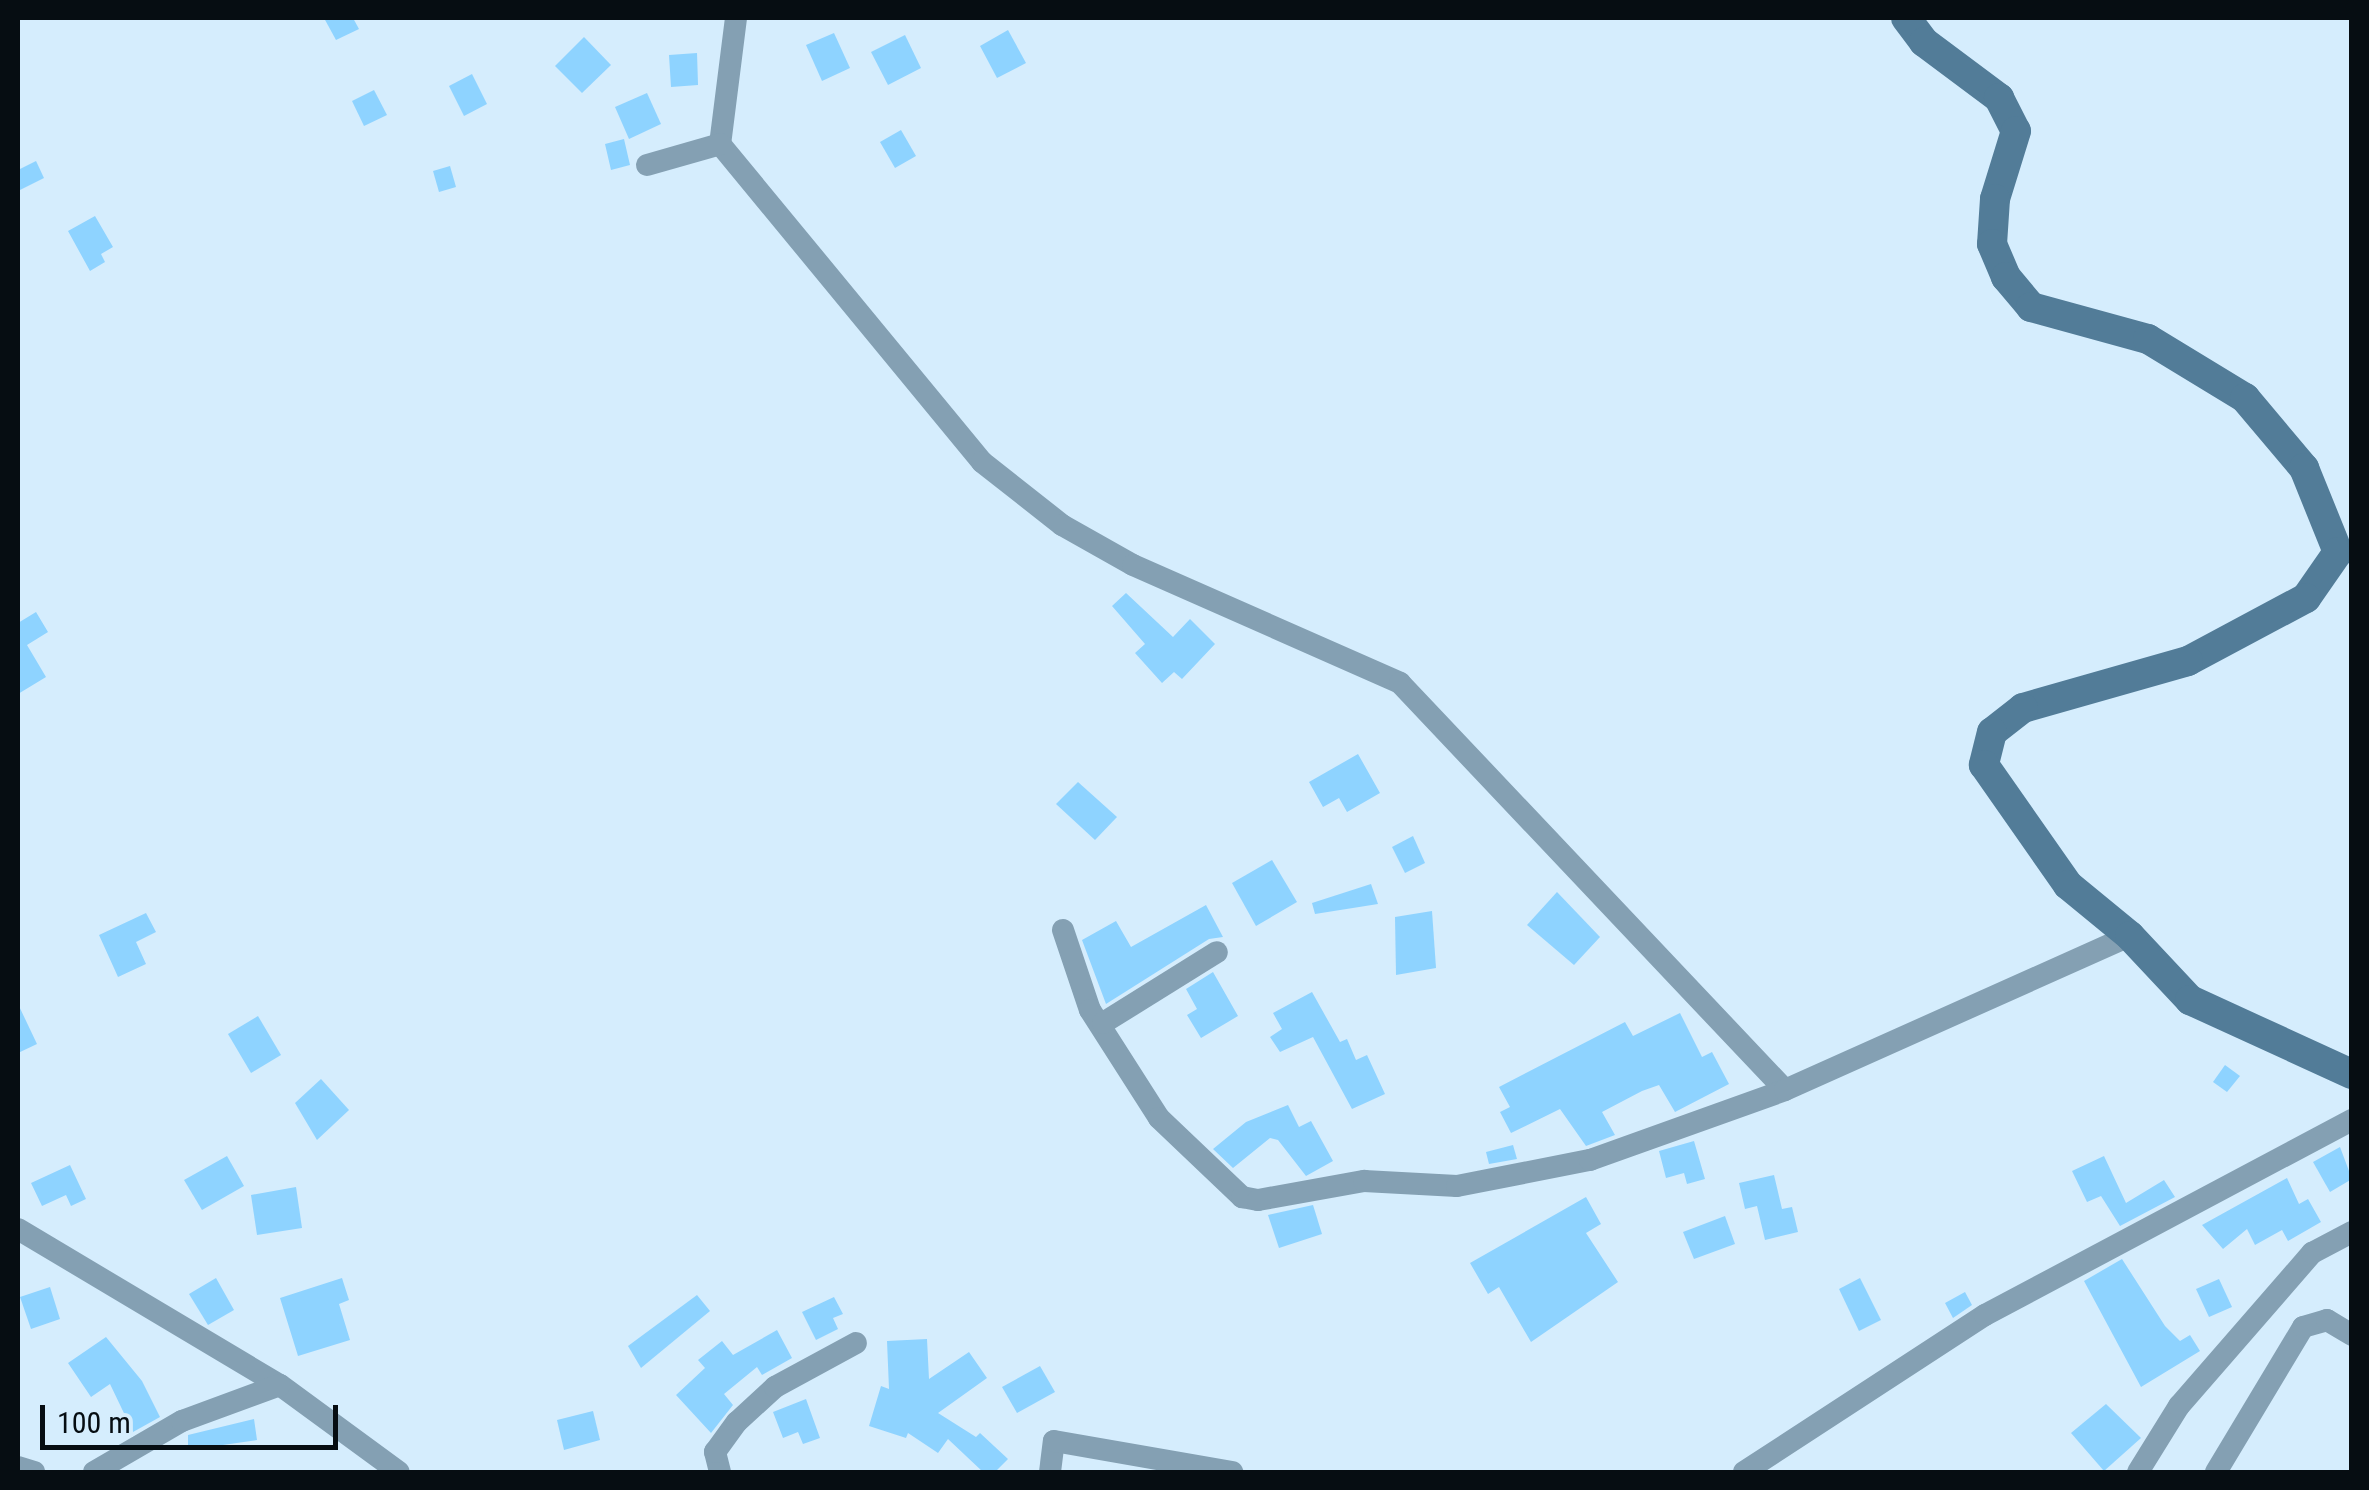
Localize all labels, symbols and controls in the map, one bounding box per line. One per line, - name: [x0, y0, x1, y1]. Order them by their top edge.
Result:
- scale bar: [45, 1385, 342, 1447]
- text: 100 m: [57, 1405, 131, 1440]

